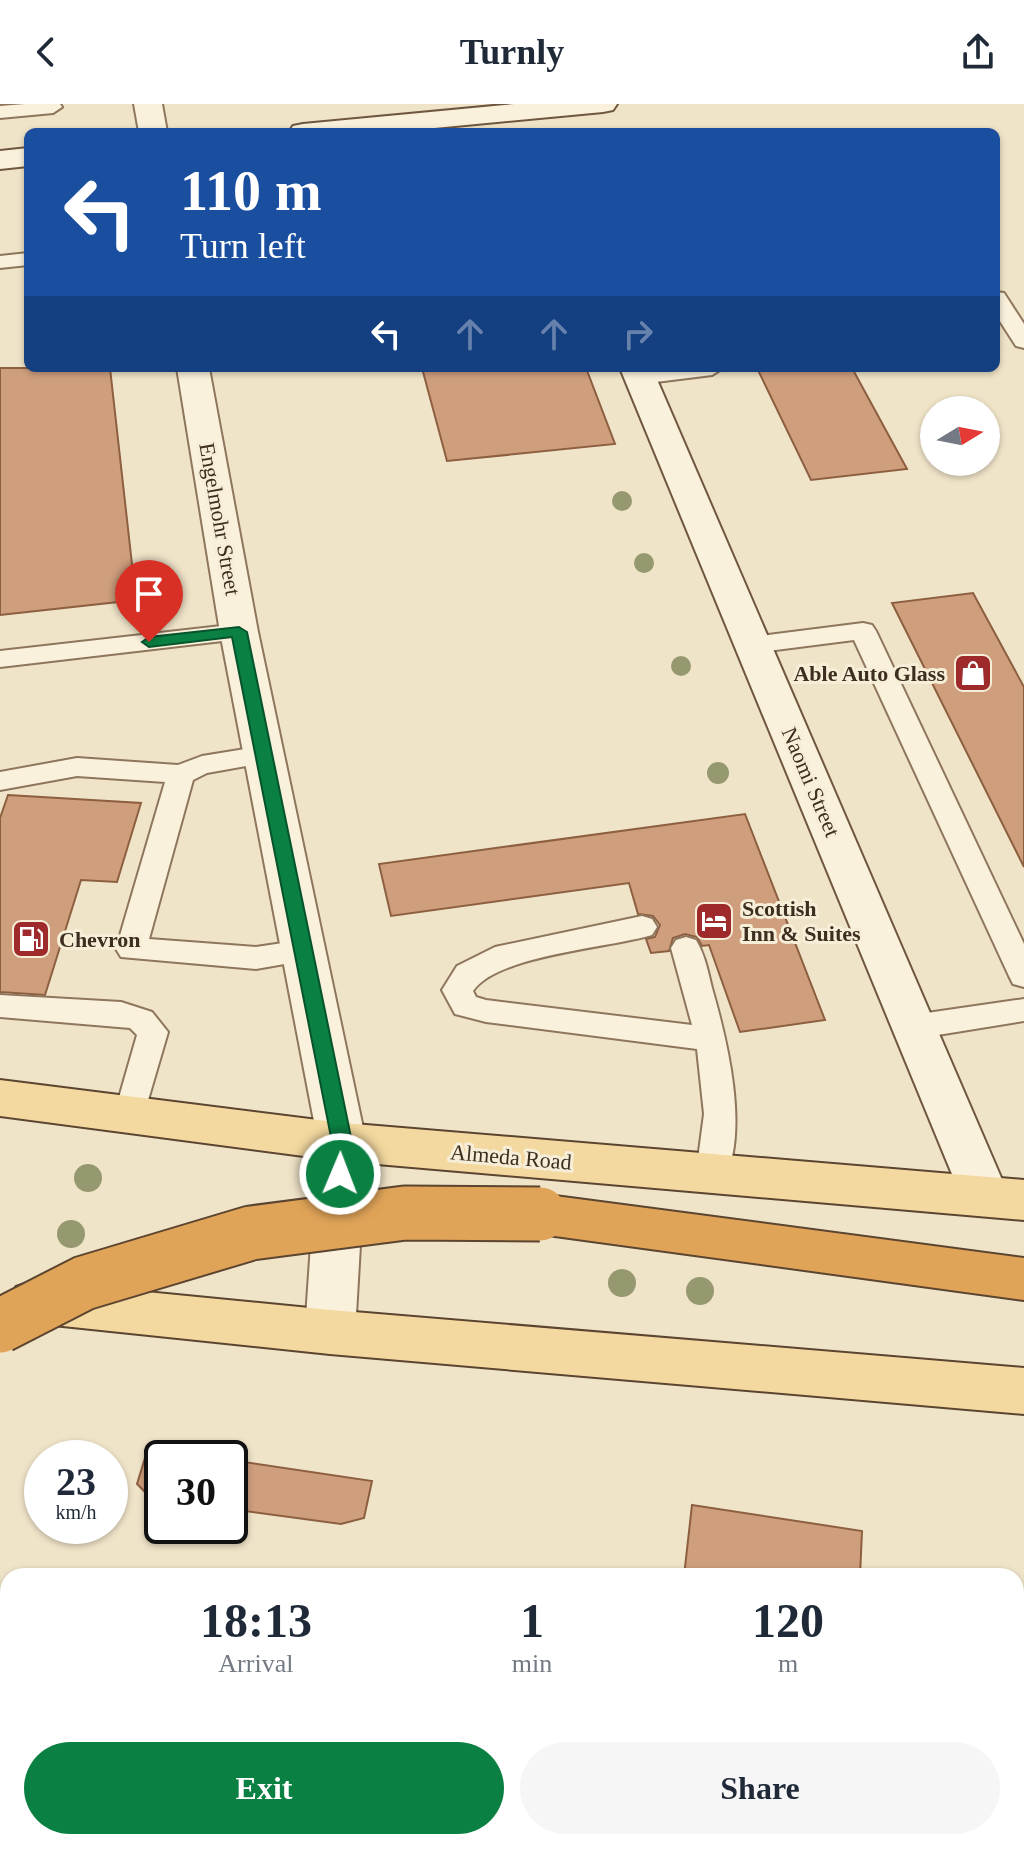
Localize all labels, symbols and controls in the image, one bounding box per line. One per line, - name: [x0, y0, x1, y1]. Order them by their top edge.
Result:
- icon: back: [24, 30, 68, 74]
- icon: share: [956, 30, 1000, 74]
- text: Turnly: [460, 32, 564, 72]
- icon: left: [48, 160, 152, 264]
- text: 110 m: [180, 160, 322, 222]
- text: Turn left: [180, 226, 306, 266]
- icon: left: [364, 312, 408, 356]
- icon: ahead: [448, 312, 492, 356]
- icon: ahead: [532, 312, 576, 356]
- icon: right: [616, 312, 660, 356]
- north arrow: [920, 396, 1000, 476]
- map controls: [920, 396, 1000, 476]
- street label: Engelmohr Street: [194, 441, 246, 597]
- pin: [115, 560, 183, 642]
- icon: arrive: [127, 572, 171, 616]
- shop icon: Able Auto Glass: [952, 652, 994, 694]
- place label: Able Auto Glass: [793, 661, 945, 686]
- street label: Naomi Street: [777, 723, 845, 841]
- place label: Scottish Inn & Suites: [742, 896, 861, 946]
- hotel icon: Scottish Inn & Suites: [693, 900, 735, 942]
- fuel station icon: Chevron: [10, 918, 52, 960]
- place label: Chevron: [59, 927, 141, 952]
- position arrow: [298, 1132, 382, 1216]
- street label: Almeda Road: [449, 1139, 573, 1175]
- speed limit sign: 30: [144, 1440, 248, 1544]
- text: 23: [56, 1459, 96, 1504]
- text: km/h: [55, 1501, 97, 1523]
- text: 18:13: [200, 1594, 312, 1647]
- text: 1: [520, 1594, 544, 1647]
- text: 120: [752, 1594, 824, 1647]
- text: Arrival: [218, 1649, 293, 1678]
- text: min: [512, 1649, 552, 1678]
- text: m: [778, 1649, 798, 1678]
- button: Exit: [24, 1742, 504, 1834]
- button: Share: [520, 1742, 1000, 1834]

